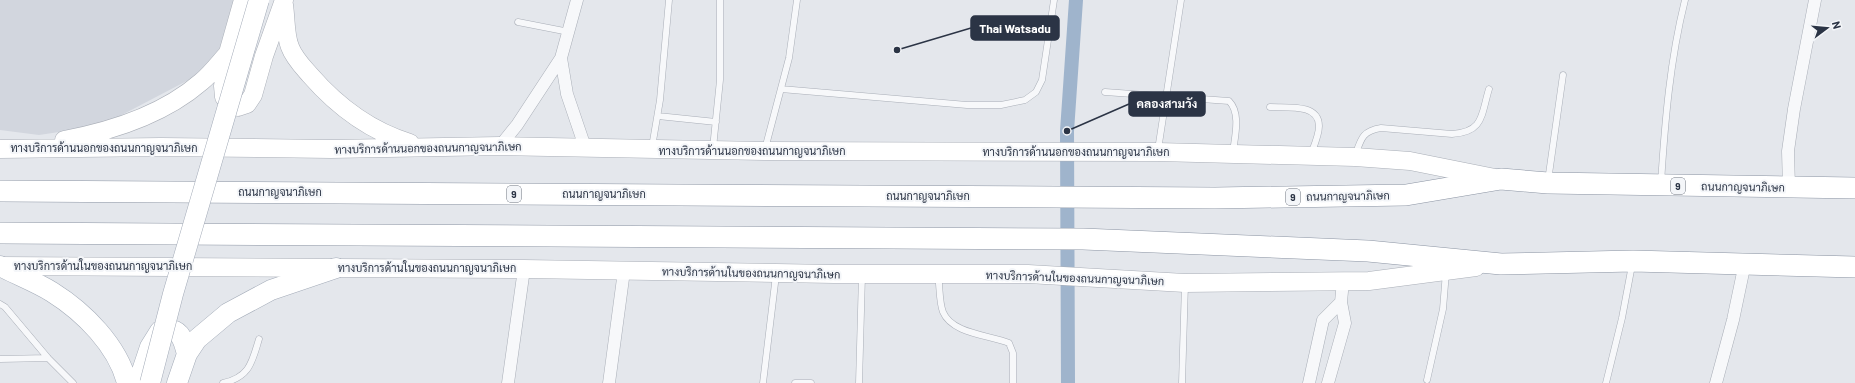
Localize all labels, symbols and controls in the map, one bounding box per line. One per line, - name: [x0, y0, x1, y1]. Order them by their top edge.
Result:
- north arrow: [1807, 8, 1847, 48]
- callout: Thai Watsadu: [971, 16, 1059, 40]
- text: N: [1830, 20, 1844, 30]
- text: Thai Watsadu: [979, 21, 1051, 35]
- callout: คลองสามวัง: [1129, 92, 1205, 116]
- text: คลองสามวัง: [1137, 96, 1198, 110]
- street label: ทางบริการด้านนอกของถนนกาญจนาภิเษก: [334, 139, 522, 157]
- street label: ทางบริการด้านนอกของถนนกาญจนาภิเษก: [10, 141, 198, 155]
- street label: ทางบริการด้านนอกของถนนกาญจนาภิเษก: [658, 144, 846, 158]
- street label: ทางบริการด้านนอกของถนนกาญจนาภิเษก: [982, 145, 1170, 159]
- road number: 9: [1671, 178, 1685, 194]
- street label: ถนนกาญจนาภิเษก: [1701, 179, 1785, 195]
- street label: ถนนกาญจนาภิเษก: [238, 185, 322, 199]
- road number: 9: [507, 186, 521, 202]
- street label: ถนนกาญจนาภิเษก: [562, 187, 646, 201]
- street label: ถนนกาญจนาภิเษก: [1306, 188, 1390, 204]
- street label: ถนนกาญจนาภิเษก: [886, 189, 970, 203]
- road number: 9: [1286, 189, 1300, 205]
- street label: ทางบริการด้านในของถนนกาญจนาภิเษก: [14, 258, 192, 273]
- street label: ทางบริการด้านในของถนนกาญจนาภิเษก: [338, 260, 516, 275]
- street label: ทางบริการด้านในของถนนกาญจนาภิเษก: [662, 263, 840, 282]
- street label: ทางบริการด้านในของถนนกาญจนาภิเษก: [986, 267, 1165, 288]

